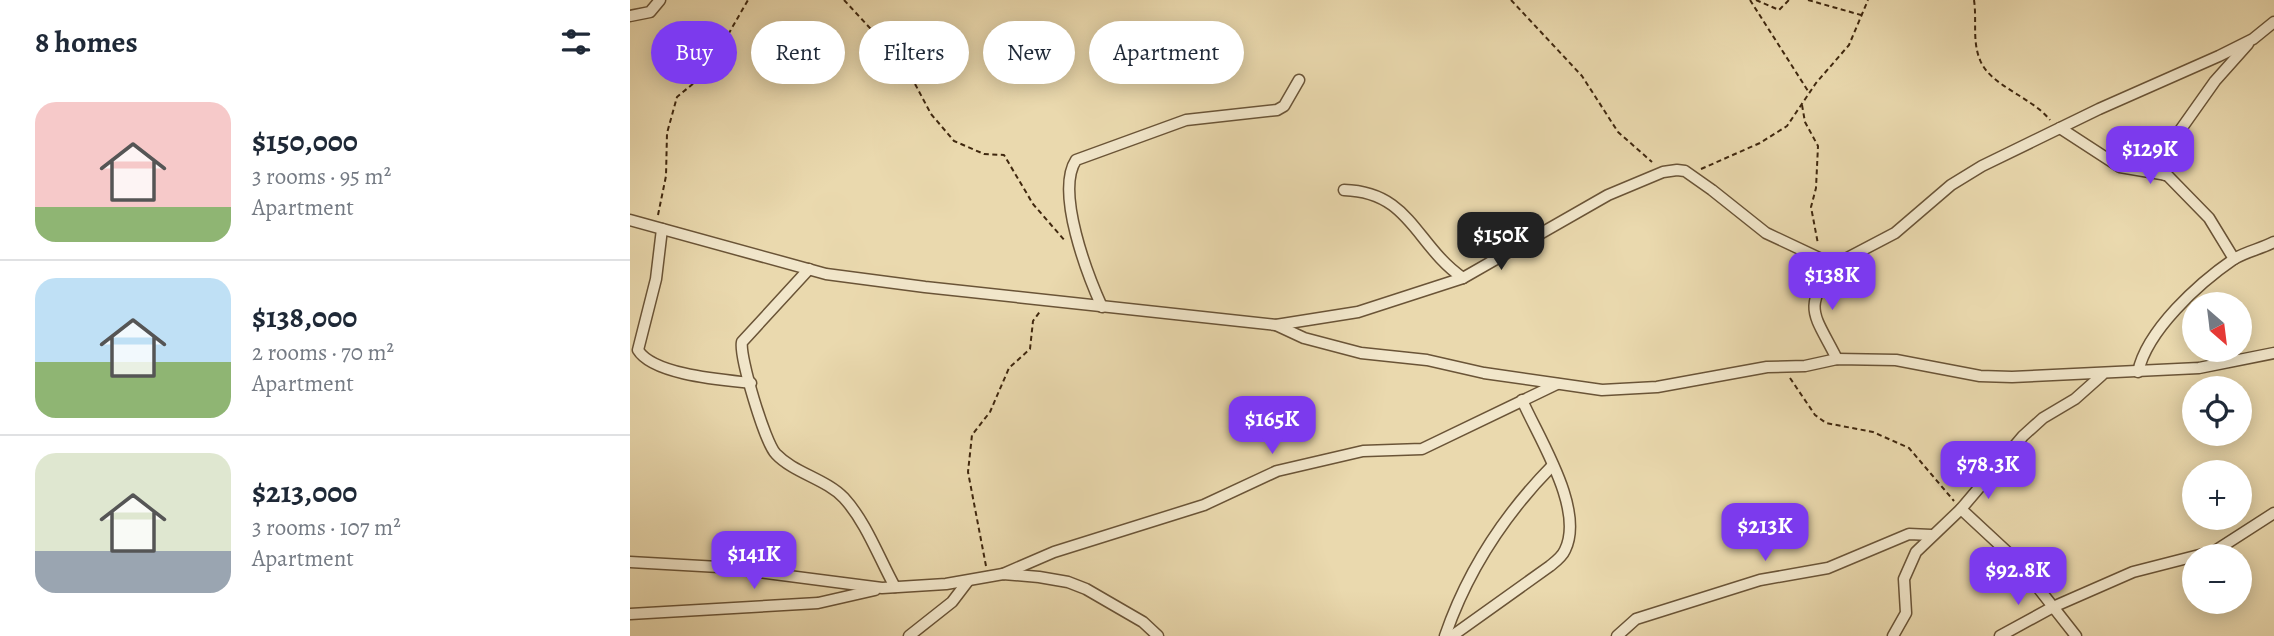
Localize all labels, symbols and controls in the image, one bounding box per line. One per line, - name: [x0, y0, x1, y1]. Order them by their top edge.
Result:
- chip: Buy: [651, 21, 737, 84]
- chip: Rent: [751, 21, 845, 84]
- chip: Filters: [859, 21, 969, 84]
- chip: New: [983, 21, 1075, 84]
- chip: Apartment: [1089, 21, 1244, 84]
- text: 8 homes: [35, 22, 138, 62]
- icon: filters: [557, 23, 595, 61]
- text: $150,000: [252, 121, 358, 161]
- pin: $129K: [2101, 127, 2199, 186]
- icon: home: [91, 130, 175, 214]
- text: $129K: [2122, 133, 2178, 164]
- text: 3 rooms · 95 m²: [252, 161, 391, 192]
- text: Apartment: [252, 192, 354, 223]
- pin: $150K: [1452, 212, 1550, 272]
- text: $150K: [1473, 219, 1529, 250]
- pin: $138K: [1783, 252, 1881, 312]
- text: $138K: [1805, 259, 1860, 290]
- north arrow: [2182, 292, 2252, 362]
- map controls: [2182, 292, 2252, 614]
- text: $138,000: [252, 297, 357, 337]
- icon: home: [91, 306, 175, 390]
- text: 2 rooms · 70 m²: [252, 337, 394, 368]
- text: Apartment: [252, 368, 354, 399]
- button: locate: [2182, 376, 2252, 446]
- pin: $165K: [1223, 396, 1321, 456]
- text: $165K: [1245, 403, 1299, 434]
- pin: $78.3K: [1931, 442, 2045, 501]
- text: $78.3K: [1957, 448, 2019, 479]
- button: +: [2182, 460, 2252, 530]
- text: $213,000: [252, 472, 357, 512]
- icon: home: [91, 481, 175, 565]
- pin: $213K: [1716, 504, 1814, 563]
- text: $213K: [1737, 510, 1793, 541]
- text: 3 rooms · 107 m²: [252, 512, 401, 543]
- pin: $141K: [705, 532, 803, 591]
- text: $141K: [727, 538, 781, 569]
- text: Apartment: [252, 543, 354, 574]
- button: −: [2182, 544, 2252, 614]
- pin: $92.8K: [1961, 548, 2075, 607]
- text: $92.8K: [1986, 554, 2050, 585]

